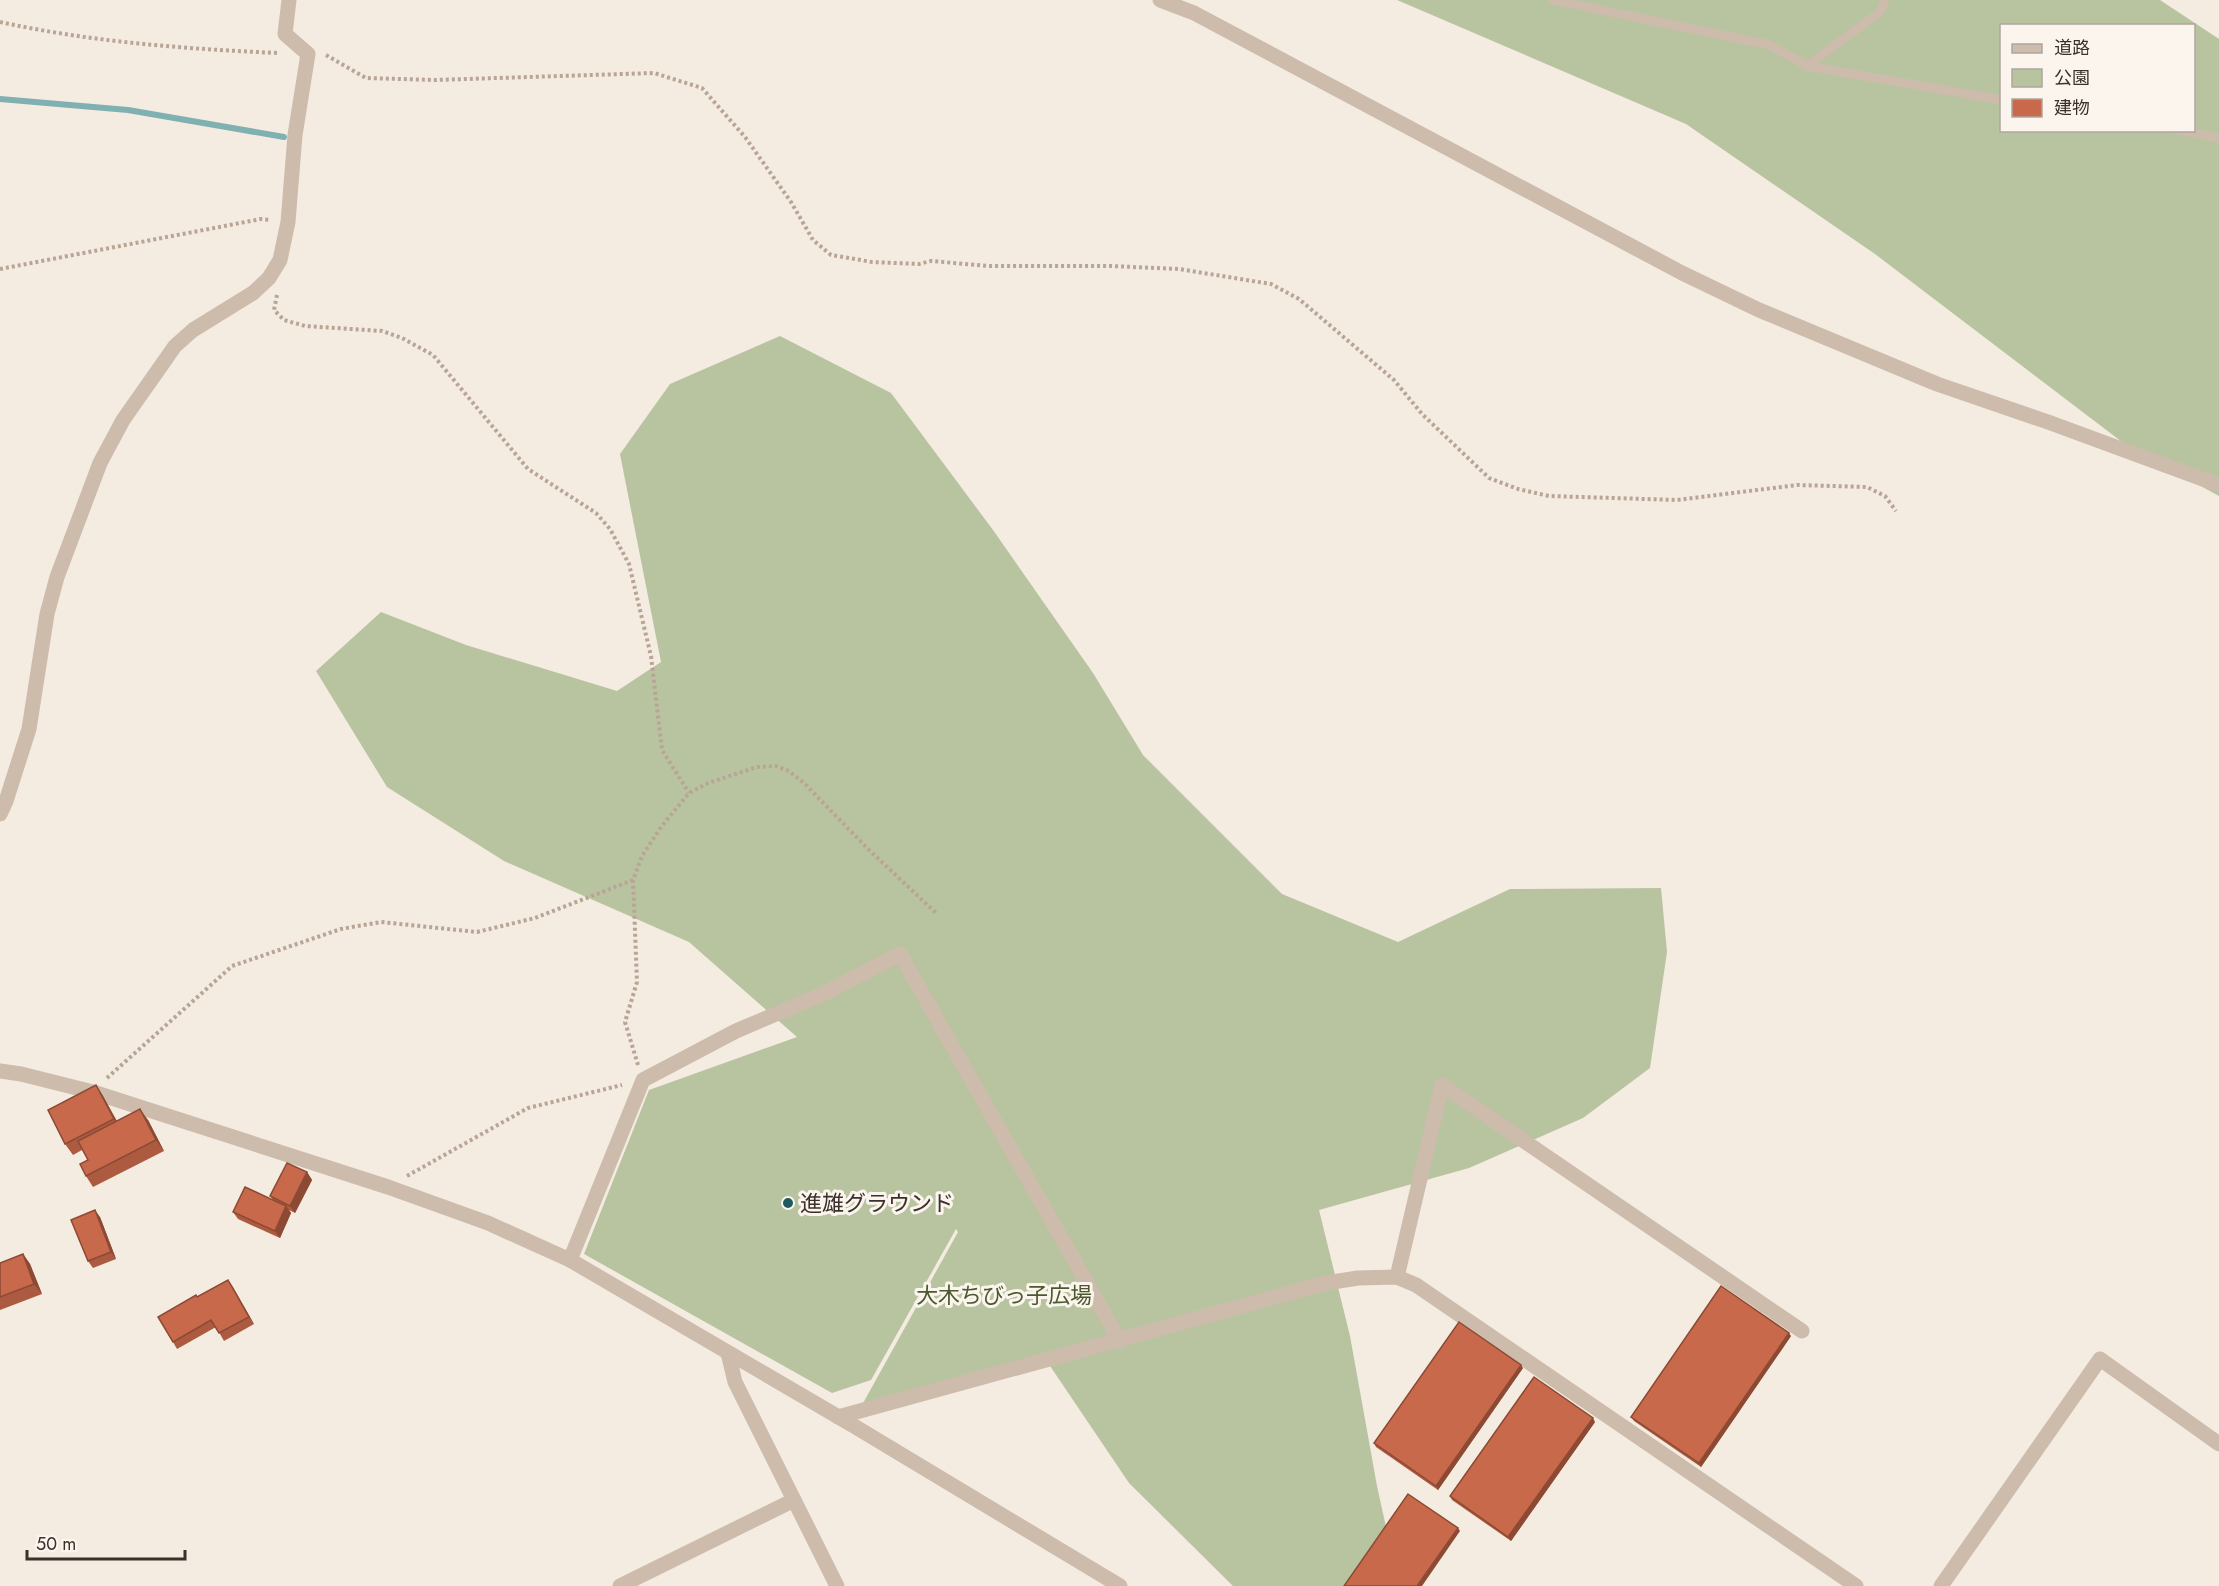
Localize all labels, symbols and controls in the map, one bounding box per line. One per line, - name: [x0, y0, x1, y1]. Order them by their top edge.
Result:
- legend: [2000, 24, 2195, 132]
- text: 道路: [2054, 35, 2090, 61]
- text: 公園: [2054, 65, 2090, 91]
- text: 建物: [2054, 95, 2090, 121]
- place label: 進雄グラウンド: [800, 1187, 954, 1219]
- marker: 進雄グラウンド: [781, 1196, 795, 1210]
- park label: 大木ちびっ子広場: [916, 1279, 1092, 1311]
- scale bar: [27, 1523, 184, 1561]
- text: 50 m: [36, 1531, 76, 1557]

